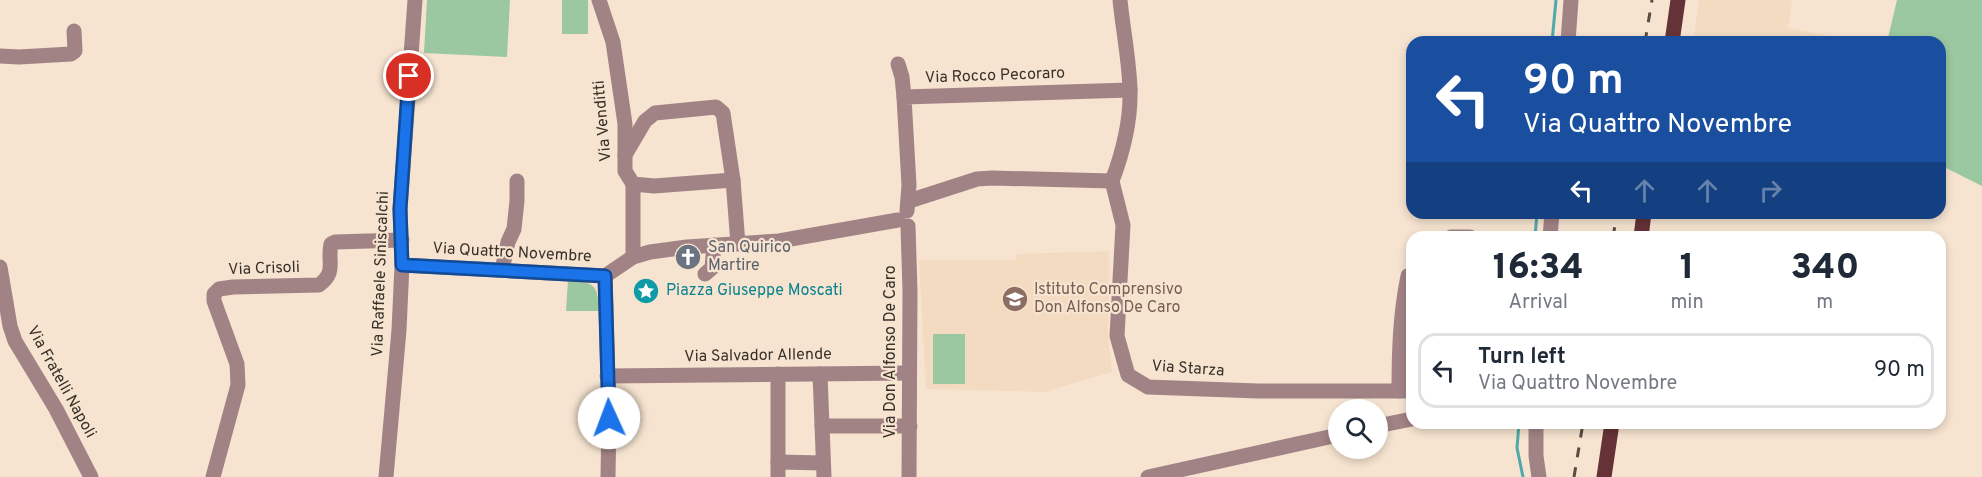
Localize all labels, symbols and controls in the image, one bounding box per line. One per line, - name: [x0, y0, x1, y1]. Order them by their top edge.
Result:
- pin: [383, 50, 434, 101]
- text: 90 m: [1523, 56, 1624, 109]
- icon: arrive: [392, 59, 425, 92]
- icon: left: [1424, 60, 1502, 138]
- street label: Via Rocco Pecoraro: [925, 64, 1066, 88]
- street label: Via Venditti: [589, 79, 617, 163]
- text: Via Quattro Novembre: [1523, 108, 1792, 142]
- icon: left: [1565, 174, 1598, 207]
- icon: ahead: [1628, 174, 1661, 207]
- icon: ahead: [1691, 174, 1724, 207]
- icon: right: [1754, 174, 1787, 207]
- street label: Via Raffaele Siniscalchi: [368, 191, 394, 357]
- place label: San Quirico Martire: [708, 238, 791, 276]
- street label: Via Quattro Novembre: [432, 239, 592, 267]
- church icon: San Quirico Martire: [673, 242, 703, 272]
- text: 16:34: [1493, 246, 1584, 292]
- text: 1: [1680, 246, 1694, 292]
- text: 340: [1790, 246, 1859, 292]
- street label: Via Crisoli: [228, 258, 300, 280]
- street label: Via Don Alfonso De Caro: [881, 265, 901, 439]
- place icon: Piazza Giuseppe Moscati: [631, 276, 661, 306]
- place label: Istituto Comprensivo Don Alfonso De Caro: [1034, 280, 1183, 318]
- place label: Piazza Giuseppe Moscati: [666, 281, 843, 301]
- school or university icon: Istituto Comprensivo Don Alfonso De Caro: [1000, 284, 1030, 314]
- text: Arrival: [1508, 290, 1568, 316]
- text: min: [1670, 290, 1704, 316]
- text: m: [1816, 290, 1833, 316]
- street label: Via Fratelli Napoli: [22, 322, 100, 442]
- text: Turn left: [1478, 344, 1566, 371]
- street label: Via Salvador Allende: [684, 345, 832, 367]
- icon: left: [1427, 354, 1460, 387]
- street label: Via Starza: [1151, 356, 1225, 382]
- text: 90 m: [1874, 357, 1925, 384]
- text: Via Quattro Novembre: [1478, 371, 1677, 397]
- position arrow: [577, 386, 641, 450]
- map controls: [1328, 399, 1388, 459]
- button: search: [1328, 399, 1388, 459]

